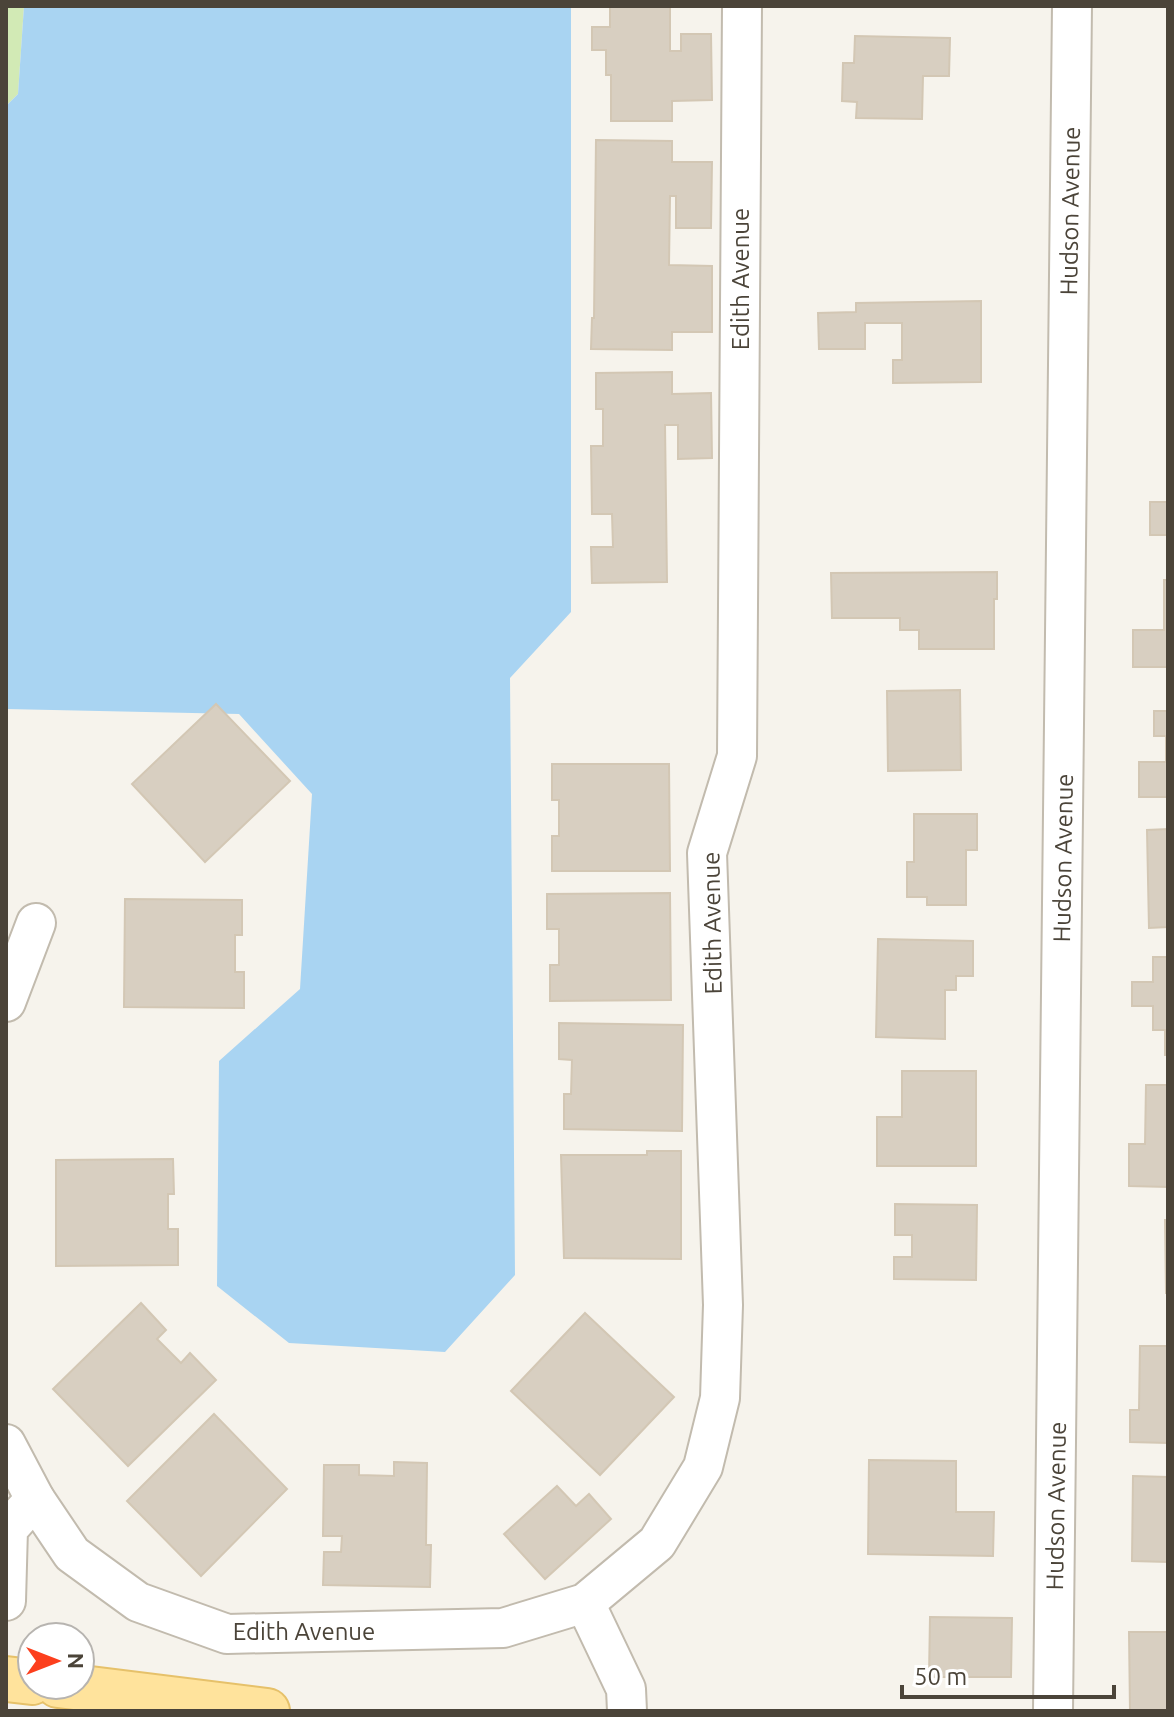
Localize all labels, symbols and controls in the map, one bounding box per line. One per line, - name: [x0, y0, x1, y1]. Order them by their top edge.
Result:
- street label: Hudson Avenue: [1055, 126, 1085, 296]
- street label: Edith Avenue: [727, 208, 754, 350]
- street label: Hudson Avenue: [1048, 773, 1078, 943]
- street label: Edith Avenue: [697, 851, 727, 995]
- street label: Hudson Avenue: [1041, 1421, 1071, 1591]
- street label: Edith Avenue: [233, 1618, 375, 1645]
- north arrow: [16, 1621, 96, 1701]
- scale bar: [902, 1649, 1114, 1699]
- text: N: [64, 1653, 89, 1669]
- text: 50 m: [914, 1663, 967, 1690]

